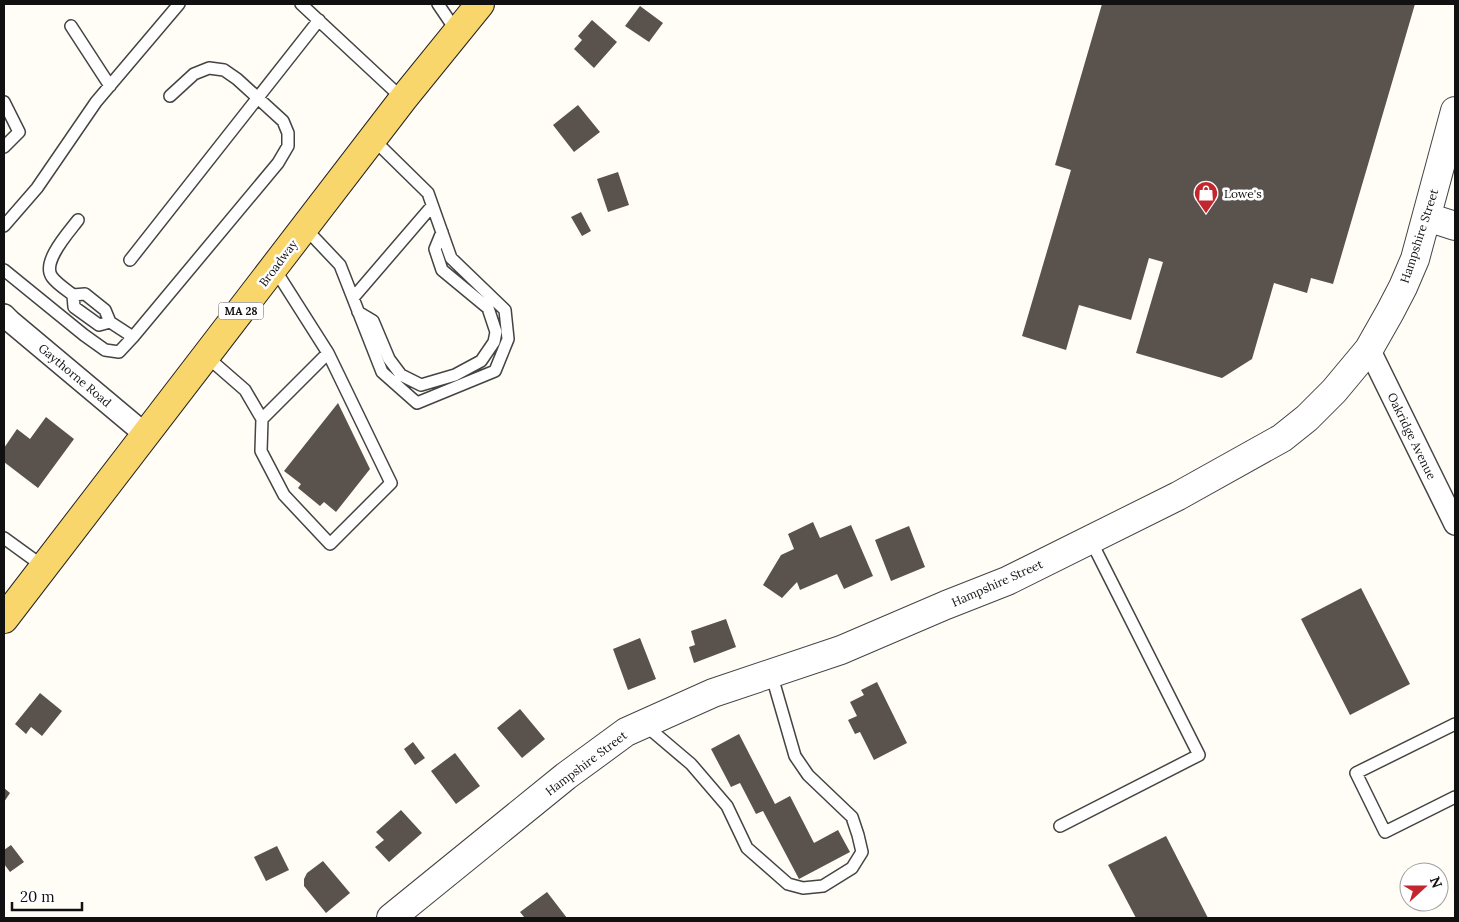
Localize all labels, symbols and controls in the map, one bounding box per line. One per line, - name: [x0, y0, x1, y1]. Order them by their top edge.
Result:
- shop icon: Lowe's: [1193, 180, 1219, 214]
- place label: Lowe's: [1224, 186, 1262, 201]
- street label: Hampshire Street: [1397, 187, 1441, 285]
- street label: Broadway: [256, 236, 301, 289]
- road number: MA 28: [218, 302, 264, 320]
- street label: Gaythorne Road: [36, 340, 114, 410]
- street label: Oakridge Avenue: [1384, 390, 1440, 482]
- street label: Hampshire Street: [949, 556, 1045, 610]
- street label: Hampshire Street: [542, 727, 630, 799]
- north arrow: [1399, 862, 1449, 912]
- text: N: [1426, 874, 1447, 891]
- scale bar: [12, 880, 82, 912]
- text: 20 m: [20, 887, 55, 906]

